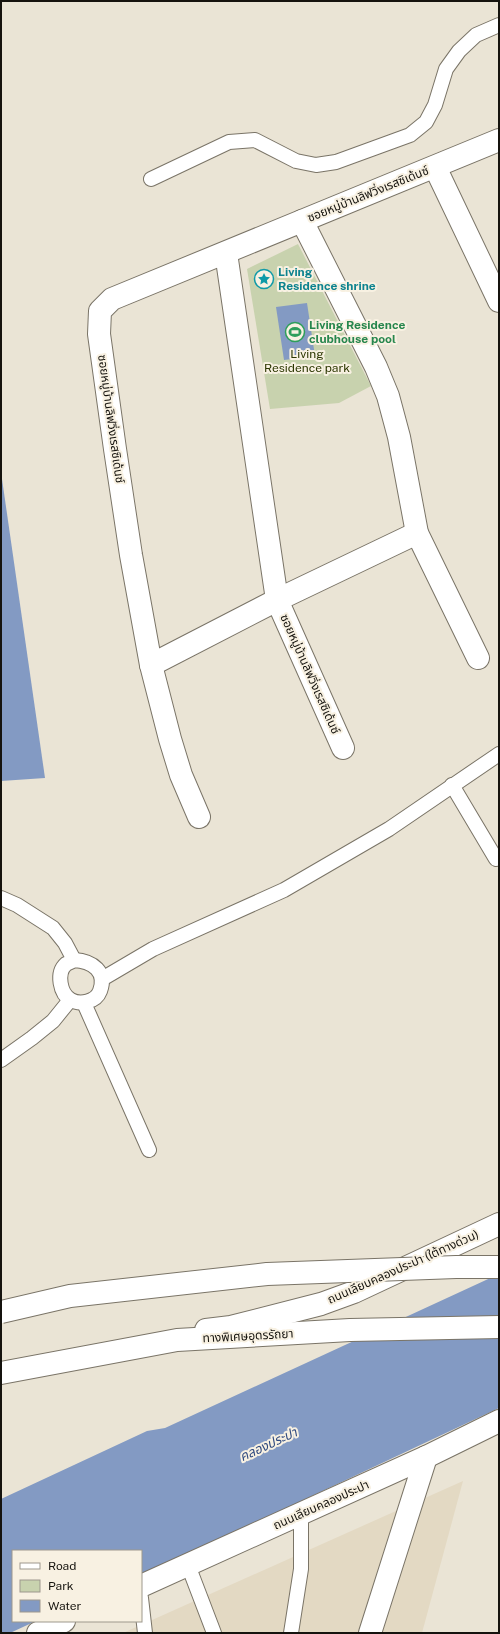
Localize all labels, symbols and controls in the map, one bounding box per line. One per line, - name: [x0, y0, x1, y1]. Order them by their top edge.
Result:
- street label: ซอยหมู่บ้านลิฟวิ่งเรสซิเด้นซ์: [305, 162, 431, 225]
- place label: Living Residence shrine: [278, 265, 376, 293]
- place icon: Living Residence shrine: [253, 268, 275, 290]
- place label: Living Residence clubhouse pool: [309, 318, 405, 346]
- sports icon: Living Residence clubhouse pool: [284, 321, 306, 343]
- park label: Living Residence park: [264, 347, 350, 375]
- street label: ซอยหมู่บ้านลิฟวิ่งเรสซิเด้นซ์: [95, 354, 128, 484]
- street label: ซอยหมู่บ้านลิฟวิ่งเรสซิเด้นซ์: [277, 611, 344, 736]
- street label: ถนนเลียบคลองประปา (ใต้ทางด่วน): [325, 1227, 481, 1307]
- street label: ทางพิเศษอุดรรัถยา: [202, 1327, 294, 1345]
- water label: คลองประปา: [237, 1424, 300, 1464]
- street label: ถนนเลียบคลองประปา: [271, 1478, 371, 1532]
- legend: [12, 1550, 142, 1622]
- text: Road: [48, 1559, 76, 1573]
- text: Park: [48, 1579, 74, 1593]
- text: Water: [48, 1599, 82, 1613]

